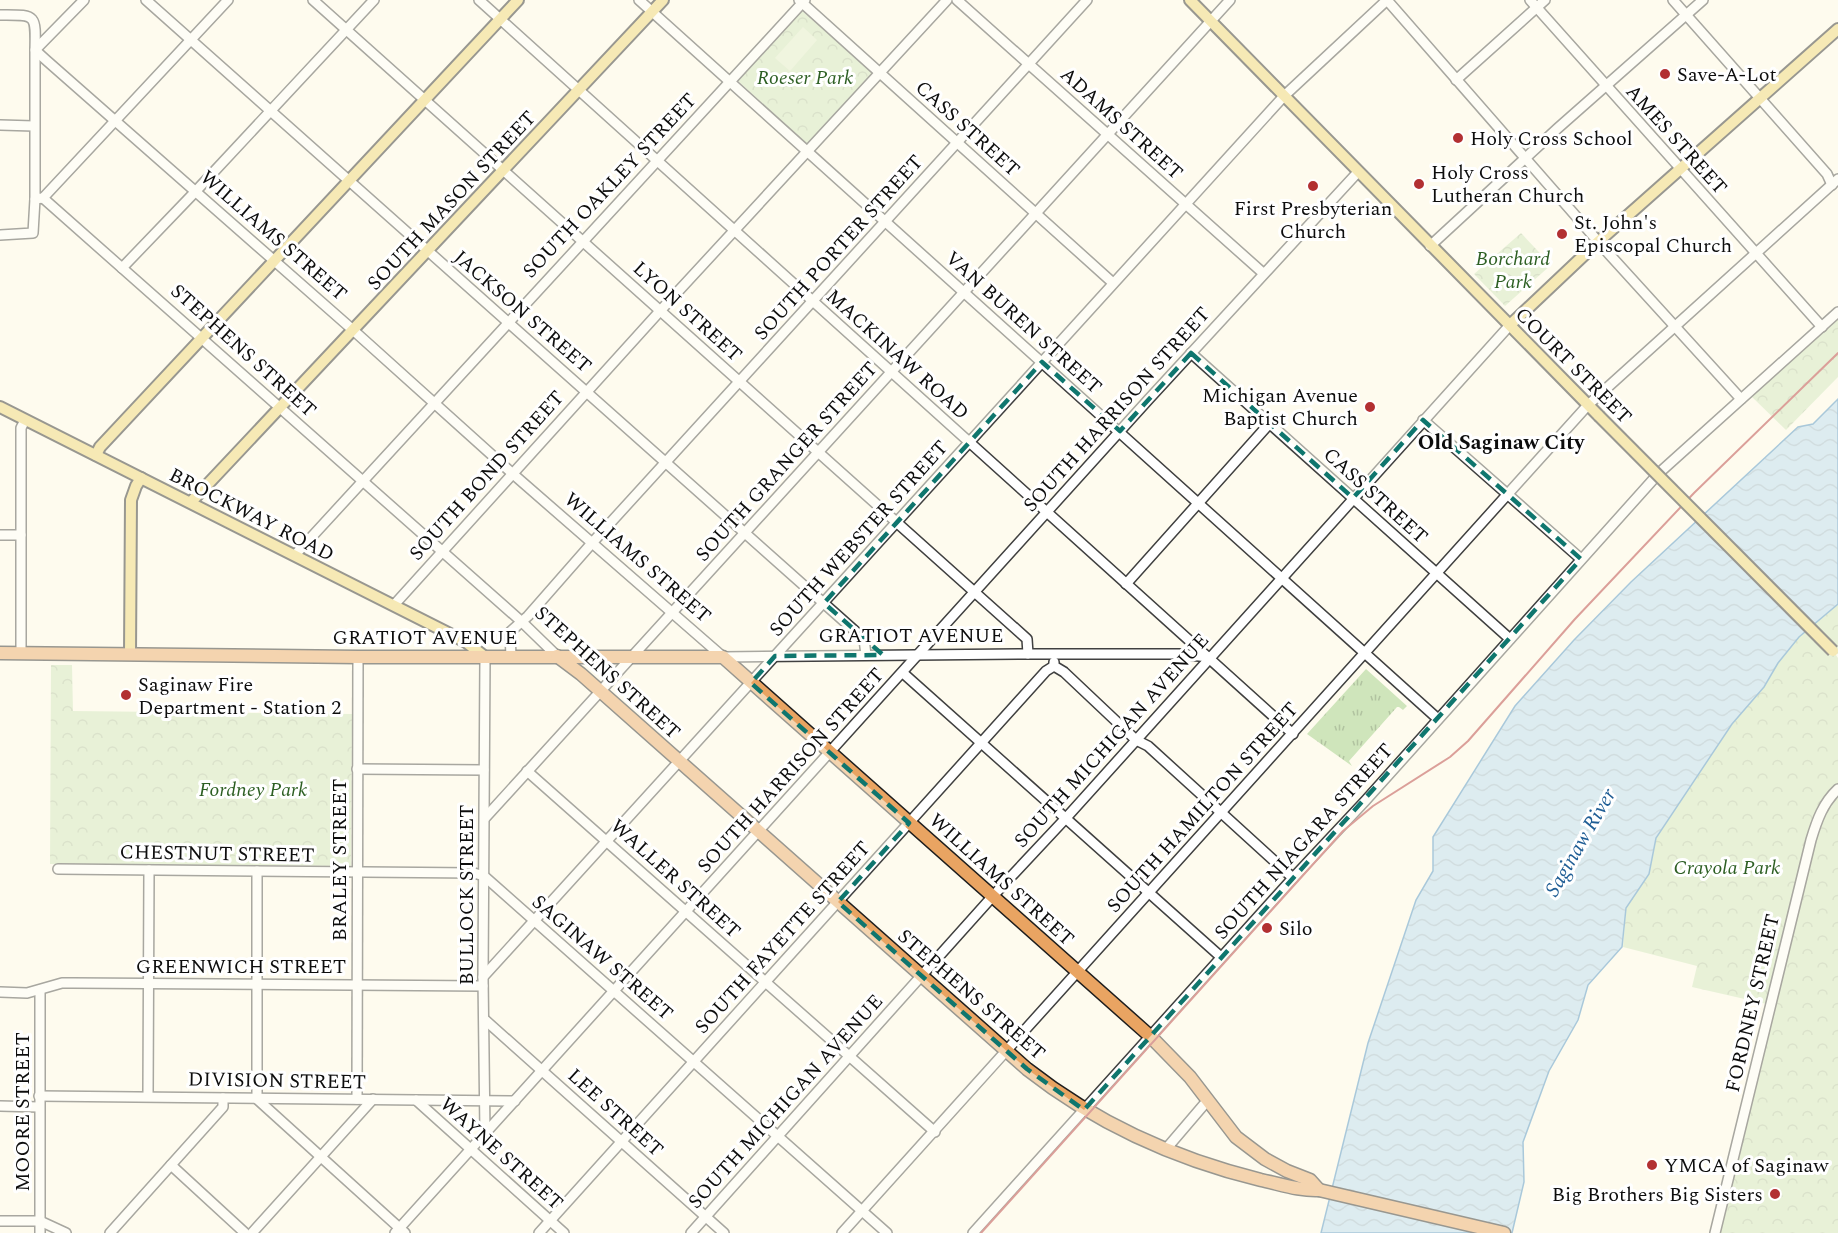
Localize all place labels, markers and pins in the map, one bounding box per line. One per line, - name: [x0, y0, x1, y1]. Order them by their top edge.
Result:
- place label: Save-A-Lot: [1677, 60, 1777, 90]
- marker: Save-A-Lot: [1658, 67, 1672, 81]
- place label: Holy Cross School: [1470, 124, 1633, 154]
- marker: Holy Cross School: [1451, 131, 1465, 145]
- place label: Holy Cross Lutheran Church: [1431, 158, 1584, 211]
- marker: Holy Cross Lutheran Church: [1412, 177, 1426, 191]
- marker: First Presbyterian Church: [1306, 179, 1320, 193]
- place label: First Presbyterian Church: [1234, 194, 1392, 247]
- place label: St. John's Episcopal Church: [1574, 208, 1732, 261]
- marker: St. John's Episcopal Church: [1555, 227, 1569, 241]
- place label: Michigan Avenue Baptist Church: [1202, 381, 1358, 434]
- marker: Michigan Avenue Baptist Church: [1363, 400, 1377, 414]
- place label: Saginaw Fire Department - Station 2: [138, 670, 341, 723]
- marker: Saginaw Fire Department - Station 2: [119, 688, 133, 702]
- place label: Silo: [1279, 914, 1313, 944]
- marker: Silo: [1260, 921, 1274, 935]
- place label: YMCA of Saginaw: [1664, 1151, 1829, 1181]
- marker: YMCA of Saginaw: [1645, 1158, 1659, 1172]
- place label: Big Brothers Big Sisters: [1552, 1180, 1763, 1210]
- marker: Big Brothers Big Sisters: [1768, 1187, 1782, 1201]

